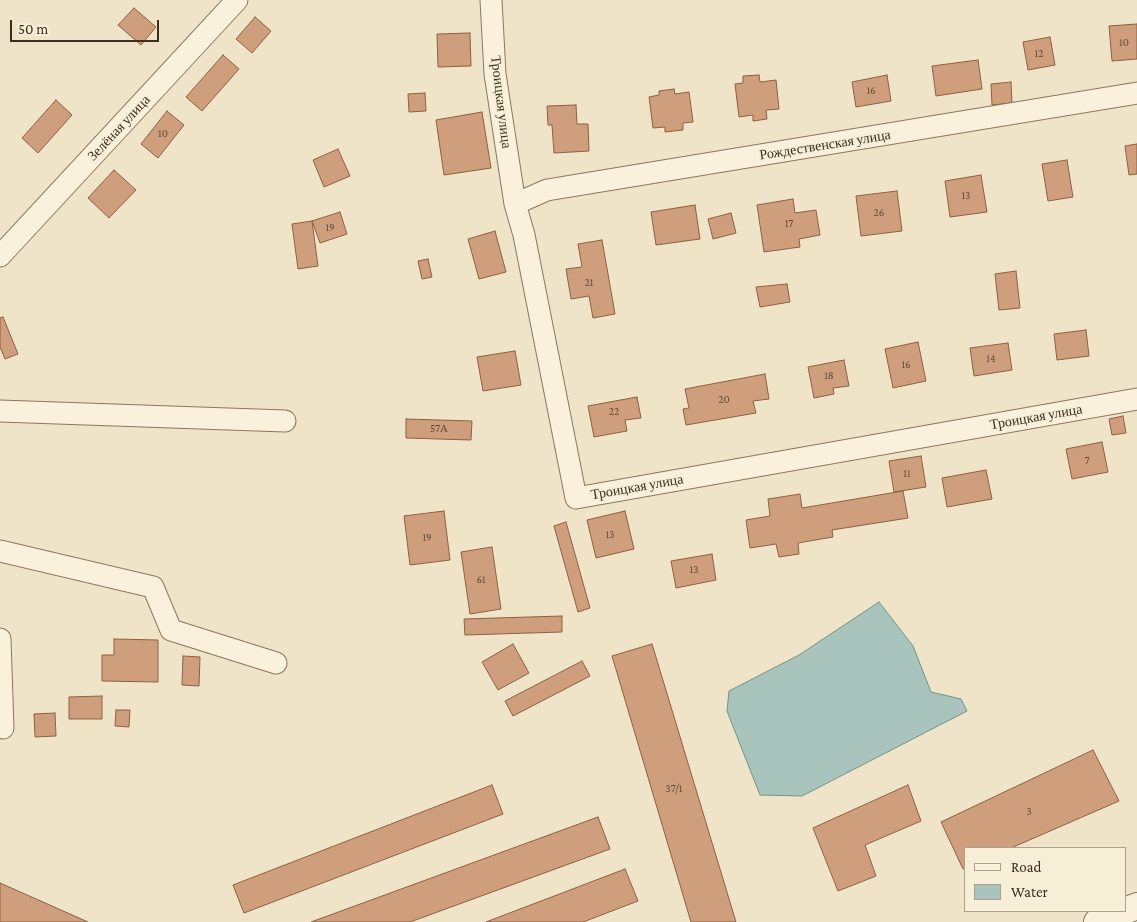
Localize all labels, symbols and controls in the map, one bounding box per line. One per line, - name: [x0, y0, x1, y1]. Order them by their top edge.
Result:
- scale bar: [12, 10, 161, 42]
- text: 50 m: [18, 21, 48, 37]
- house number: 10: [1119, 36, 1129, 50]
- house number: 12: [1035, 47, 1043, 61]
- street label: Троицкая улица: [487, 55, 515, 149]
- house number: 16: [866, 84, 876, 98]
- street label: Зелёная улица: [84, 92, 154, 164]
- street label: Рождественская улица: [758, 126, 892, 164]
- house number: 10: [158, 127, 168, 141]
- house number: 13: [962, 189, 970, 203]
- house number: 26: [874, 206, 884, 220]
- house number: 17: [785, 217, 793, 231]
- house number: 19: [325, 221, 335, 235]
- house number: 21: [585, 276, 593, 290]
- house number: 14: [986, 352, 996, 366]
- house number: 16: [901, 358, 911, 372]
- house number: 18: [824, 369, 834, 383]
- house number: 20: [718, 393, 730, 407]
- street label: Троицкая улица: [989, 401, 1083, 433]
- house number: 22: [609, 405, 619, 419]
- house number: 57А: [430, 422, 448, 436]
- house number: 7: [1084, 454, 1090, 468]
- house number: 11: [903, 467, 911, 481]
- street label: Троицкая улица: [590, 471, 684, 503]
- house number: 13: [606, 528, 614, 542]
- house number: 19: [422, 531, 432, 545]
- house number: 13: [690, 563, 698, 577]
- house number: 61: [476, 573, 486, 587]
- house number: 37/1: [666, 782, 682, 796]
- house number: 3: [1026, 805, 1032, 819]
- legend: [964, 847, 1127, 912]
- text: Road: [1011, 859, 1041, 875]
- text: Water: [1011, 884, 1048, 900]

